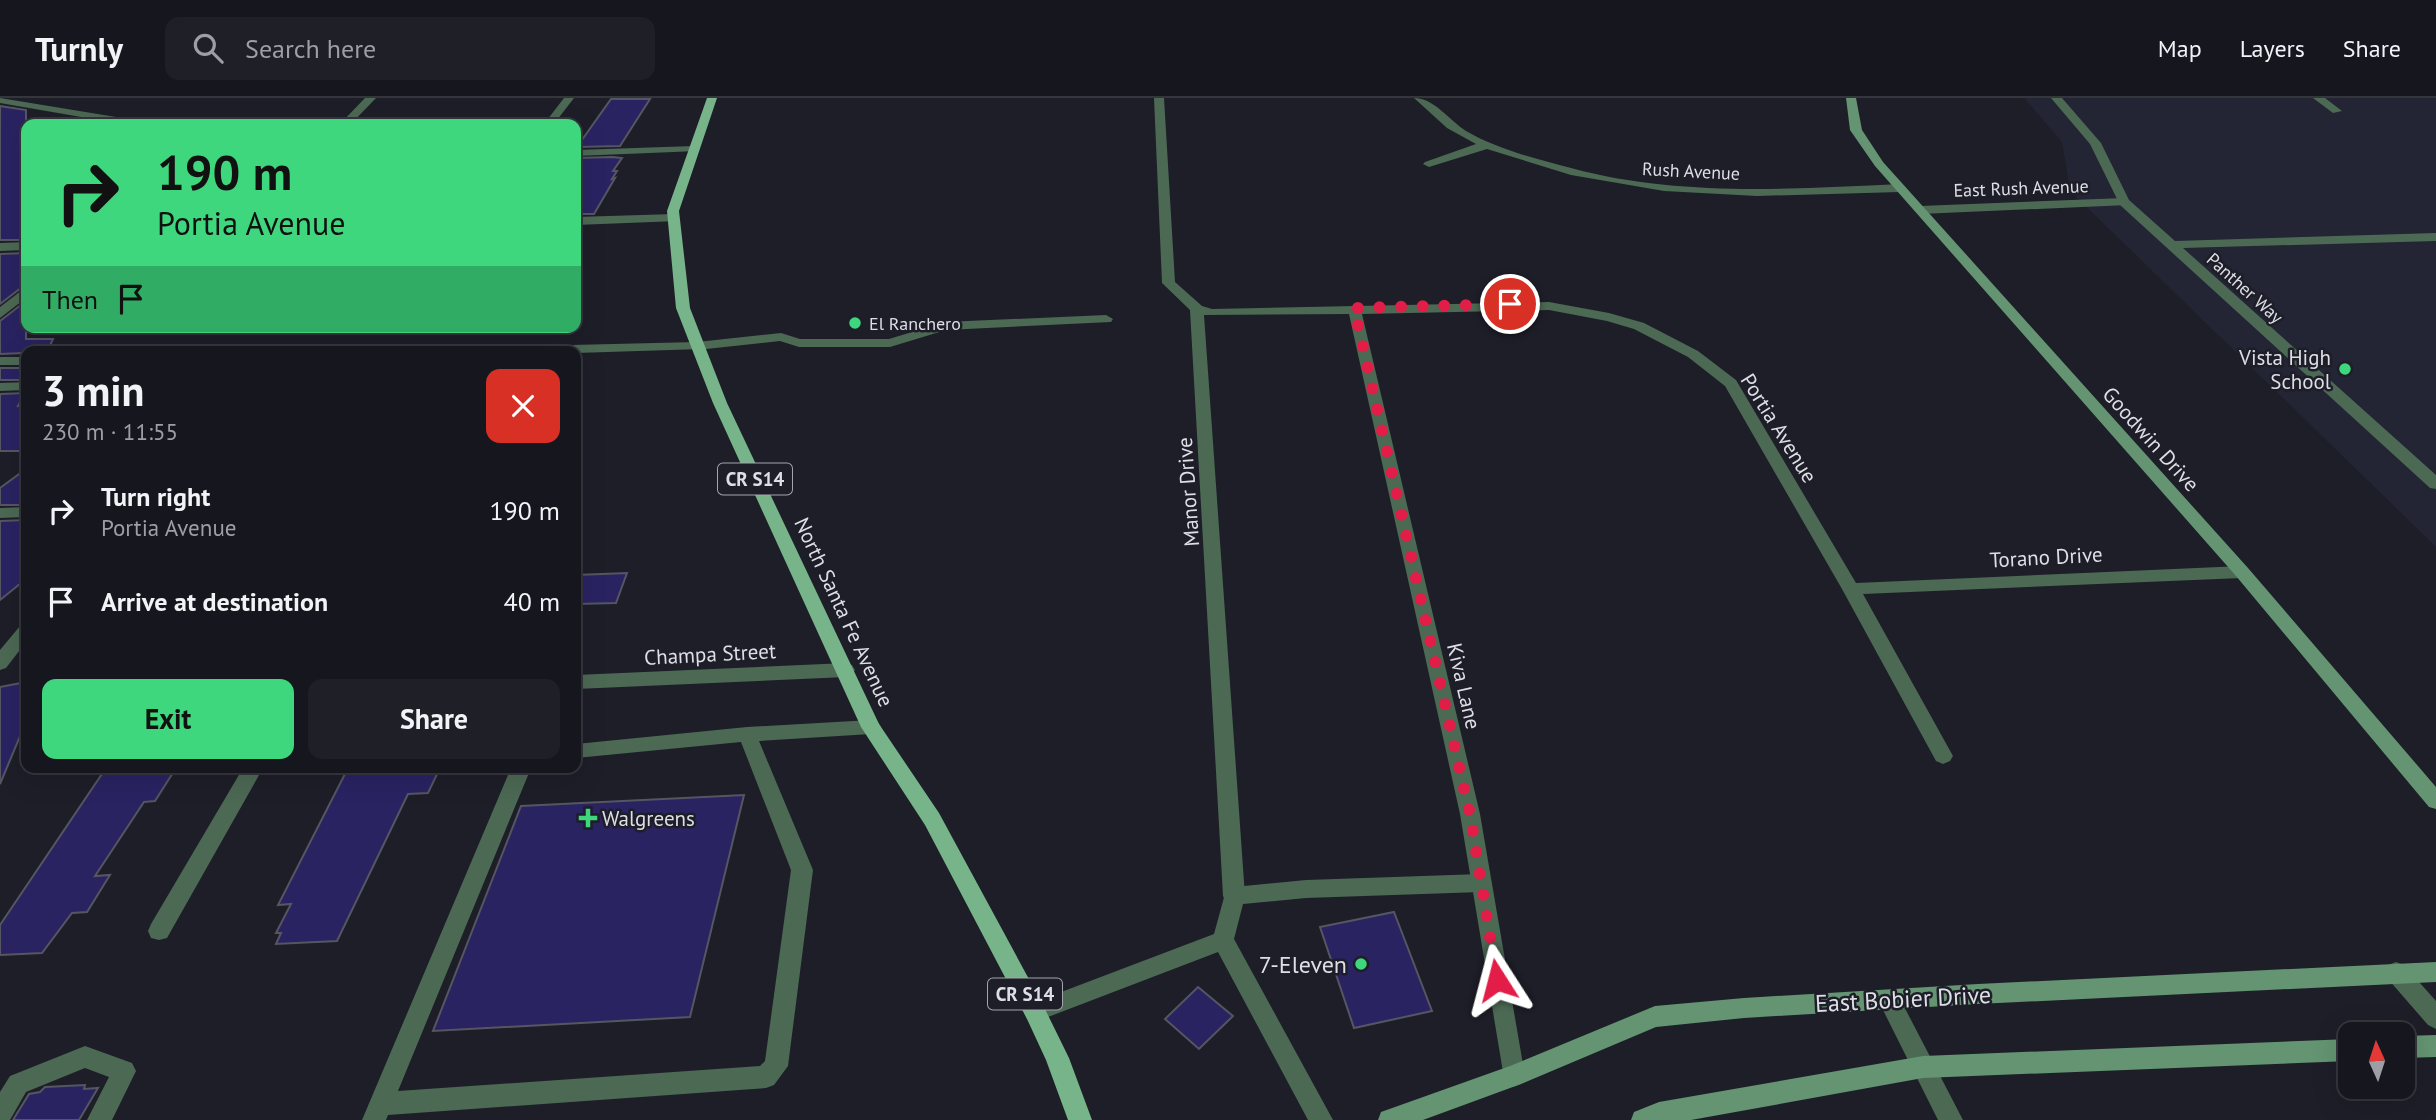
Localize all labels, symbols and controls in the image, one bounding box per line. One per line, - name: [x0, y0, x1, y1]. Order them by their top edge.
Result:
- search box: [165, 17, 655, 80]
- text: Turnly: [35, 27, 123, 70]
- icon: search: [189, 29, 227, 67]
- text: Search here: [245, 32, 376, 65]
- text: Map: [2158, 33, 2202, 64]
- text: Layers: [2240, 33, 2305, 64]
- text: Share: [2343, 33, 2401, 64]
- text: 190 m: [157, 140, 292, 204]
- icon: right: [42, 147, 133, 238]
- street label: Rush Avenue: [1641, 157, 1741, 185]
- street label: East Rush Avenue: [1953, 174, 2089, 202]
- text: Portia Avenue: [157, 202, 345, 244]
- street label: Panther Way: [2202, 248, 2289, 329]
- pin: [1480, 274, 1540, 334]
- icon: arrive: [112, 280, 150, 318]
- text: Then: [42, 283, 98, 316]
- icon: arrive: [1491, 285, 1529, 323]
- place label: El Ranchero: [869, 312, 961, 335]
- marker: El Ranchero: [847, 315, 863, 331]
- place label: Vista High School: [2238, 344, 2331, 395]
- marker: Vista High School: [2337, 361, 2353, 377]
- text: 3 min: [42, 363, 144, 418]
- street label: Portia Avenue: [1735, 368, 1823, 488]
- button: close: [486, 369, 560, 443]
- street label: Goodwin Drive: [2097, 381, 2205, 497]
- text: 230 m · 11:55: [42, 417, 178, 446]
- street label: Manor Drive: [1171, 436, 1205, 548]
- road number: CR S14: [718, 464, 792, 494]
- text: Turn right: [101, 480, 210, 513]
- icon: right: [42, 492, 80, 530]
- text: 190 m: [489, 494, 560, 527]
- text: Portia Avenue: [101, 513, 236, 542]
- street label: North Santa Fe Avenue: [788, 513, 900, 711]
- street label: Torano Drive: [1989, 541, 2103, 573]
- icon: arrive: [42, 583, 80, 621]
- text: Arrive at destination: [101, 585, 328, 618]
- text: 40 m: [504, 585, 560, 618]
- street label: Champa Street: [643, 637, 777, 671]
- street label: Kiva Lane: [1441, 640, 1487, 732]
- button: Exit: [42, 679, 294, 759]
- button: Share: [308, 679, 560, 759]
- place label: Walgreens: [602, 805, 695, 832]
- marker: Walgreens: [580, 810, 596, 826]
- position arrow: [1460, 943, 1534, 1017]
- place label: 7-Eleven: [1259, 949, 1347, 980]
- marker: 7-Eleven: [1353, 956, 1369, 972]
- road number: CR S14: [988, 978, 1062, 1010]
- street label: East Bobier Drive: [1814, 979, 1992, 1019]
- north arrow: [2338, 1022, 2415, 1099]
- map controls: [2338, 1022, 2415, 1099]

